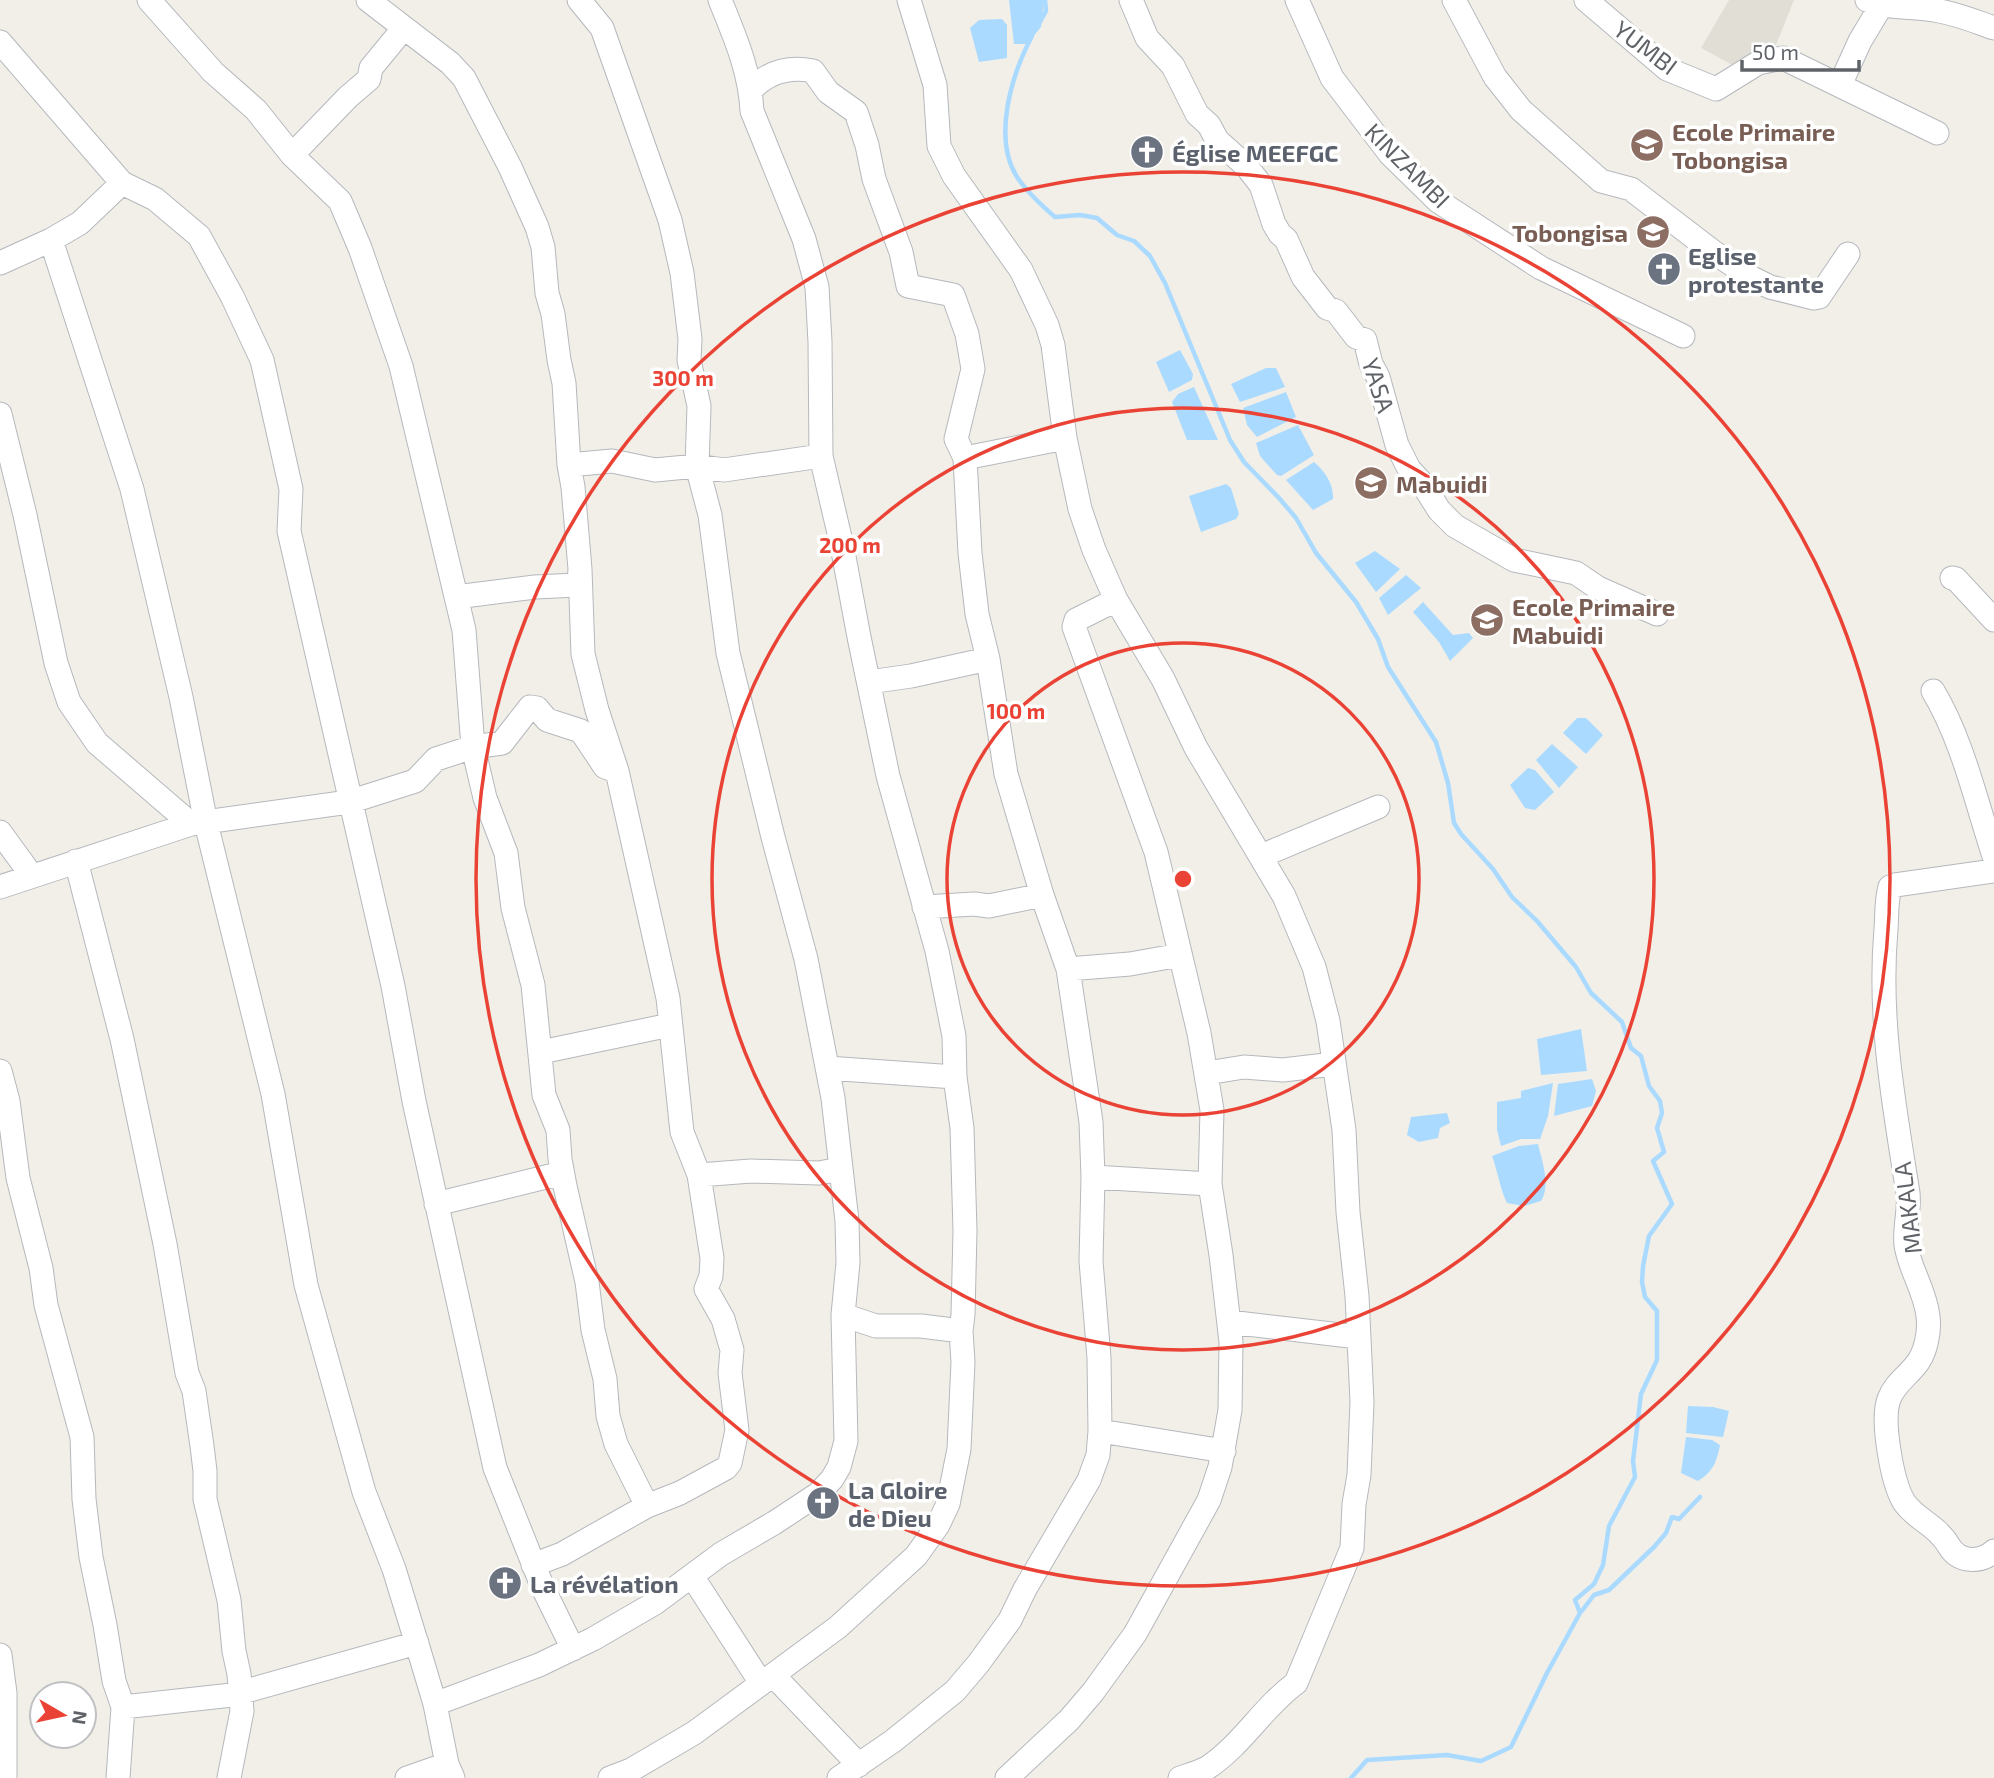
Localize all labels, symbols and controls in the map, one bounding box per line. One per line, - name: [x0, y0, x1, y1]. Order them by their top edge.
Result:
- street label: YUMBI: [1609, 14, 1683, 80]
- scale bar: [1742, 28, 1859, 72]
- text: 50 m: [1752, 39, 1799, 64]
- street label: KINZAMBI: [1360, 117, 1456, 213]
- place label: Ecole Primaire Tobongisa: [1672, 117, 1835, 174]
- school or university icon: Ecole Primaire Tobongisa: [1628, 126, 1666, 164]
- church icon: Église MEEFGC: [1128, 133, 1166, 171]
- place label: Église MEEFGC: [1172, 138, 1338, 167]
- school or university icon: Tobongisa: [1634, 213, 1672, 251]
- place label: Tobongisa: [1512, 218, 1628, 247]
- place label: Eglise protestante: [1688, 241, 1824, 298]
- church icon: Eglise protestante: [1645, 250, 1683, 288]
- street label: YASA: [1357, 354, 1401, 416]
- text: 300 m: [652, 365, 714, 390]
- school or university icon: Mabuidi: [1352, 464, 1390, 502]
- place label: Mabuidi: [1396, 469, 1488, 498]
- text: 200 m: [819, 532, 881, 557]
- place label: Ecole Primaire Mabuidi: [1512, 592, 1675, 649]
- school or university icon: Ecole Primaire Mabuidi: [1468, 601, 1506, 639]
- text: 100 m: [987, 698, 1045, 723]
- centre of rings: [1171, 867, 1195, 891]
- street label: MAKALA: [1887, 1160, 1927, 1256]
- place label: La Gloire de Dieu: [848, 1475, 948, 1532]
- church icon: La Gloire de Dieu: [804, 1484, 842, 1522]
- church icon: La révélation: [486, 1564, 524, 1602]
- place label: La révélation: [530, 1569, 679, 1598]
- north arrow: [28, 1680, 98, 1750]
- text: N: [68, 1709, 93, 1726]

